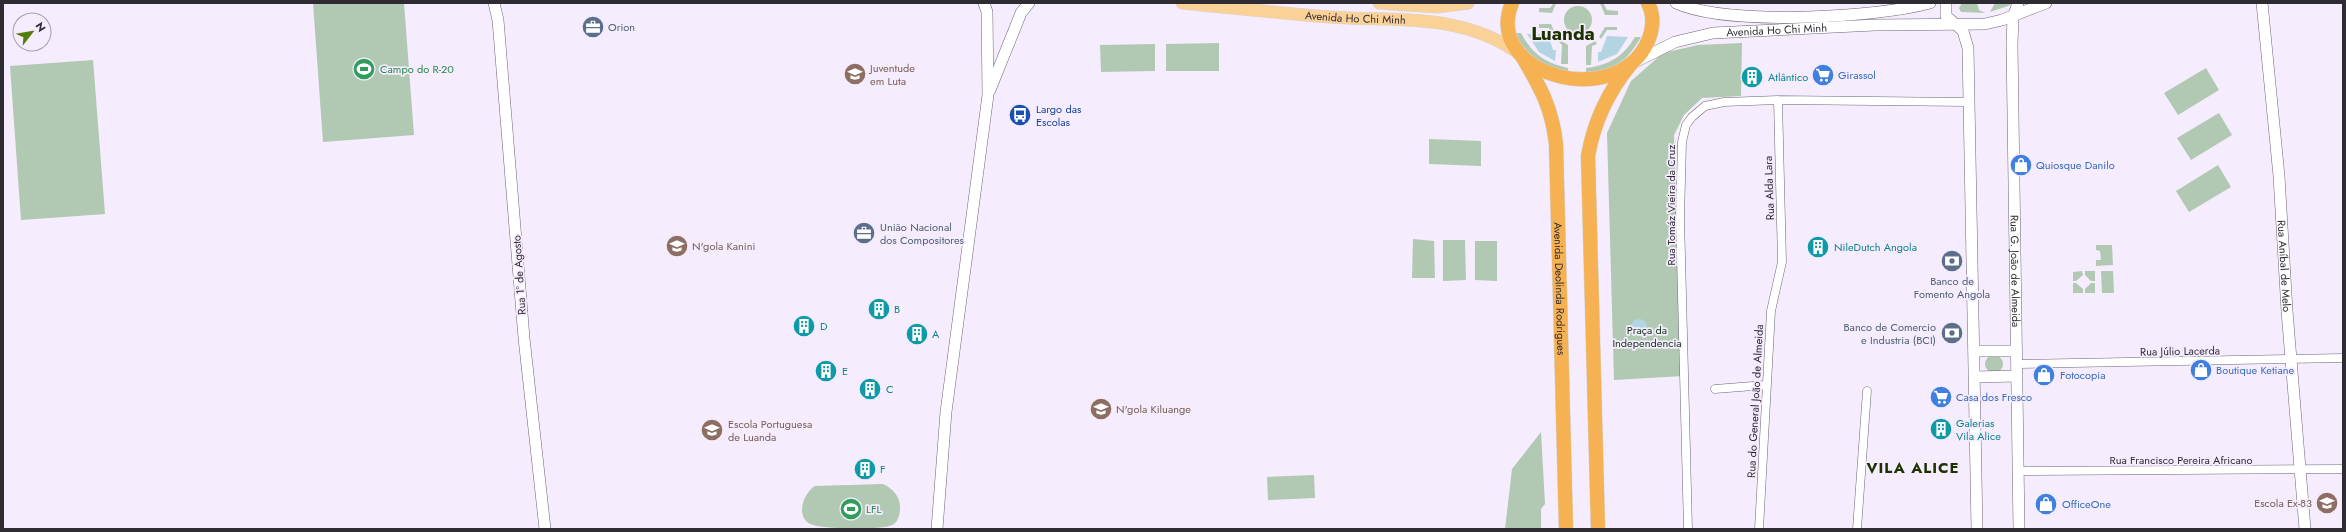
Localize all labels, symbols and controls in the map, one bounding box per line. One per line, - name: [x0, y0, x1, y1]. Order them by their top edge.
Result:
- street label: Avenida Ho Chi Minh: [1304, 7, 1406, 28]
- north arrow: [12, 12, 52, 52]
- office icon: Orion: [580, 14, 606, 40]
- text: N: [31, 19, 50, 35]
- place label: Orion: [608, 19, 635, 35]
- street label: Avenida Ho Chi Minh: [1726, 19, 1827, 40]
- district label: Luanda: [1531, 20, 1595, 47]
- sports icon: Campo do R-20: [351, 56, 377, 82]
- place label: Juventude em Luta: [868, 60, 915, 89]
- place label: Campo do R-20: [380, 61, 454, 77]
- school or university icon: Juventude em Luta: [842, 61, 868, 87]
- supermarket icon: Girassol: [1810, 62, 1836, 88]
- building icon: Atlântico: [1739, 64, 1765, 90]
- place label: Girassol: [1838, 67, 1876, 83]
- place label: Atlântico: [1768, 69, 1808, 85]
- place label: Largo das Escolas: [1036, 101, 1082, 130]
- bus stop icon: Largo das Escolas: [1007, 102, 1033, 128]
- street label: Rua Tomáz Vieira da Cruz: [1663, 145, 1679, 265]
- shop icon: Quiosque Danilo: [2008, 152, 2034, 178]
- street label: Rua Alda Lara: [1760, 155, 1778, 221]
- place label: Quiosque Danilo: [2036, 157, 2115, 173]
- street label: Rua G. João de Almeida: [2006, 215, 2024, 327]
- place label: União Nacional dos Compositores: [880, 219, 965, 248]
- street label: Rua Aníbal de Melo: [2274, 219, 2295, 313]
- office icon: União Nacional dos Compositores: [851, 220, 877, 246]
- street label: Avenida Deolinda Rodrigues: [1550, 222, 1570, 356]
- school or university icon: N'gola Kanini: [664, 233, 690, 259]
- building icon: NileDutch Angola: [1805, 234, 1831, 260]
- street label: Rua 1º de Agosto: [508, 235, 530, 315]
- place label: N'gola Kanini: [692, 238, 755, 254]
- place label: NileDutch Angola: [1834, 239, 1917, 255]
- bank icon: Banco de Fomento Angola: [1939, 248, 1965, 274]
- place label: Banco de Fomento Angola: [1914, 273, 1990, 302]
- building icon: B: [866, 296, 892, 322]
- place label: B: [894, 301, 900, 317]
- building icon: D: [791, 313, 817, 339]
- place label: D: [820, 318, 828, 334]
- place label: Banco de Comercio e Industria (BCI): [1843, 319, 1936, 348]
- bank icon: Banco de Comercio e Industria (BCI): [1939, 320, 1965, 346]
- building icon: A: [904, 321, 930, 347]
- park label: Praça da Independencia: [1612, 322, 1682, 351]
- street label: Rua do General João de Almeida: [1743, 324, 1767, 478]
- place label: A: [932, 326, 940, 342]
- street label: Rua Júlio Lacerda: [2140, 342, 2220, 360]
- shop icon: Boutique Ketiane: [2188, 357, 2214, 383]
- building icon: E: [813, 358, 839, 384]
- shop icon: Fotocopia: [2031, 362, 2057, 388]
- place label: Boutique Ketiane: [2216, 362, 2295, 378]
- place label: E: [842, 363, 848, 379]
- place label: Fotocopia: [2060, 367, 2106, 383]
- building icon: C: [857, 376, 883, 402]
- place label: C: [886, 381, 894, 397]
- supermarket icon: Casa dos Fresco: [1928, 384, 1954, 410]
- place label: Casa dos Fresco: [1956, 389, 2032, 405]
- school or university icon: N'gola Kiluange: [1088, 396, 1114, 422]
- place label: N'gola Kiluange: [1116, 401, 1191, 417]
- place label: Galerias Vila Alice: [1956, 415, 2001, 444]
- place label: Escola Portuguesa de Luanda: [728, 416, 812, 445]
- building icon: Galerias Vila Alice: [1928, 416, 1954, 442]
- school or university icon: Escola Portuguesa de Luanda: [699, 417, 725, 443]
- street label: Rua Francisco Pereira Africano: [2110, 452, 2253, 468]
- building icon: F: [852, 456, 878, 482]
- district label: VILA ALICE: [1865, 457, 1960, 479]
- place label: F: [880, 461, 886, 477]
- school or university icon: Escola Ex-83: [2314, 490, 2340, 516]
- shop icon: OfficeOne: [2033, 491, 2059, 517]
- place label: Escola Ex-83: [2254, 495, 2312, 511]
- sports icon: LFL: [838, 496, 864, 522]
- place label: OfficeOne: [2062, 496, 2111, 512]
- place label: LFL: [866, 501, 881, 517]

